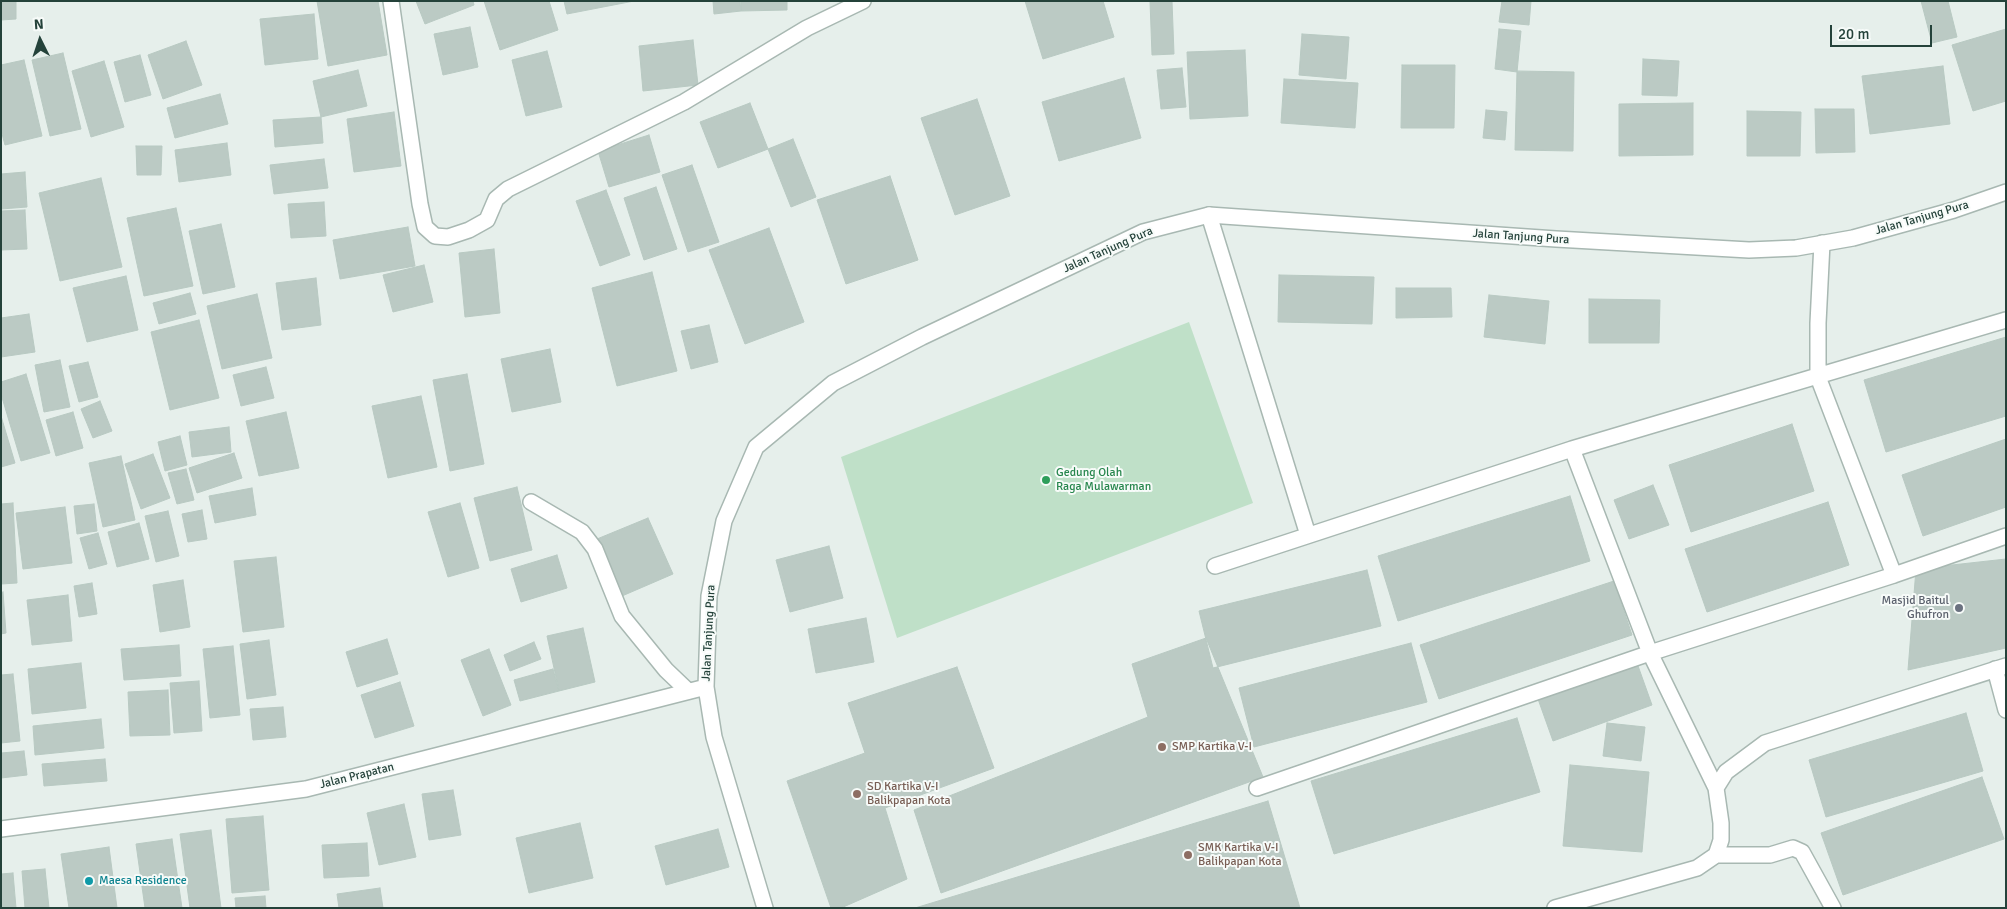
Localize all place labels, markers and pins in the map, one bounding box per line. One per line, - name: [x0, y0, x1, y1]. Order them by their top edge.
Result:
- place label: Gedung Olah Raga Mulawarman: [1056, 466, 1151, 494]
- marker: Gedung Olah Raga Mulawarman: [1040, 474, 1052, 486]
- place label: Masjid Baitul Ghufron: [1882, 594, 1949, 622]
- marker: Masjid Baitul Ghufron: [1953, 602, 1965, 614]
- place label: SMP Kartika V-I: [1172, 740, 1252, 754]
- marker: SMP Kartika V-I: [1156, 741, 1168, 753]
- place label: SD Kartika V-I Balikpapan Kota: [867, 780, 951, 808]
- marker: SD Kartika V-I Balikpapan Kota: [851, 788, 863, 800]
- place label: SMK Kartika V-I Balikpapan Kota: [1198, 841, 1282, 869]
- marker: SMK Kartika V-I Balikpapan Kota: [1182, 849, 1194, 861]
- place label: Maesa Residence: [99, 874, 187, 888]
- marker: Maesa Residence: [83, 875, 95, 887]

